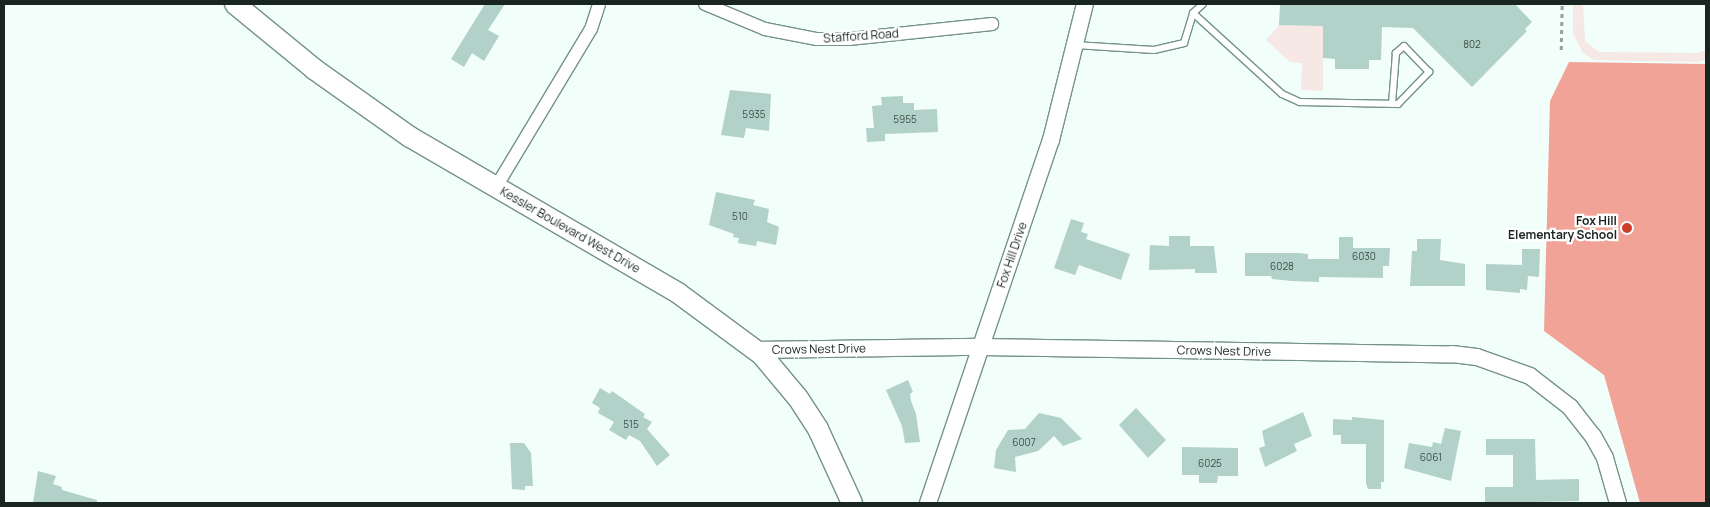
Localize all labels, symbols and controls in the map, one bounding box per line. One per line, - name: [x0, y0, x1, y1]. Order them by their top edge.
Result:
- street label: Stafford Road: [823, 26, 899, 46]
- house number: 802: [1463, 39, 1481, 51]
- house number: 5935: [742, 109, 766, 121]
- house number: 5955: [893, 114, 917, 126]
- street label: Kessler Boulevard West Drive: [497, 184, 643, 276]
- house number: 510: [732, 211, 748, 223]
- place label: Fox Hill Elementary School: [1508, 214, 1617, 242]
- street label: Fox Hill Drive: [994, 220, 1030, 290]
- marker: Fox Hill Elementary School: [1621, 222, 1633, 234]
- house number: 6030: [1352, 251, 1376, 263]
- house number: 6028: [1270, 261, 1294, 273]
- street label: Crows Nest Drive: [772, 341, 866, 357]
- street label: Crows Nest Drive: [1177, 343, 1271, 359]
- house number: 515: [623, 419, 639, 431]
- house number: 6007: [1012, 437, 1036, 449]
- house number: 6061: [1420, 452, 1442, 464]
- house number: 6025: [1198, 458, 1222, 470]

